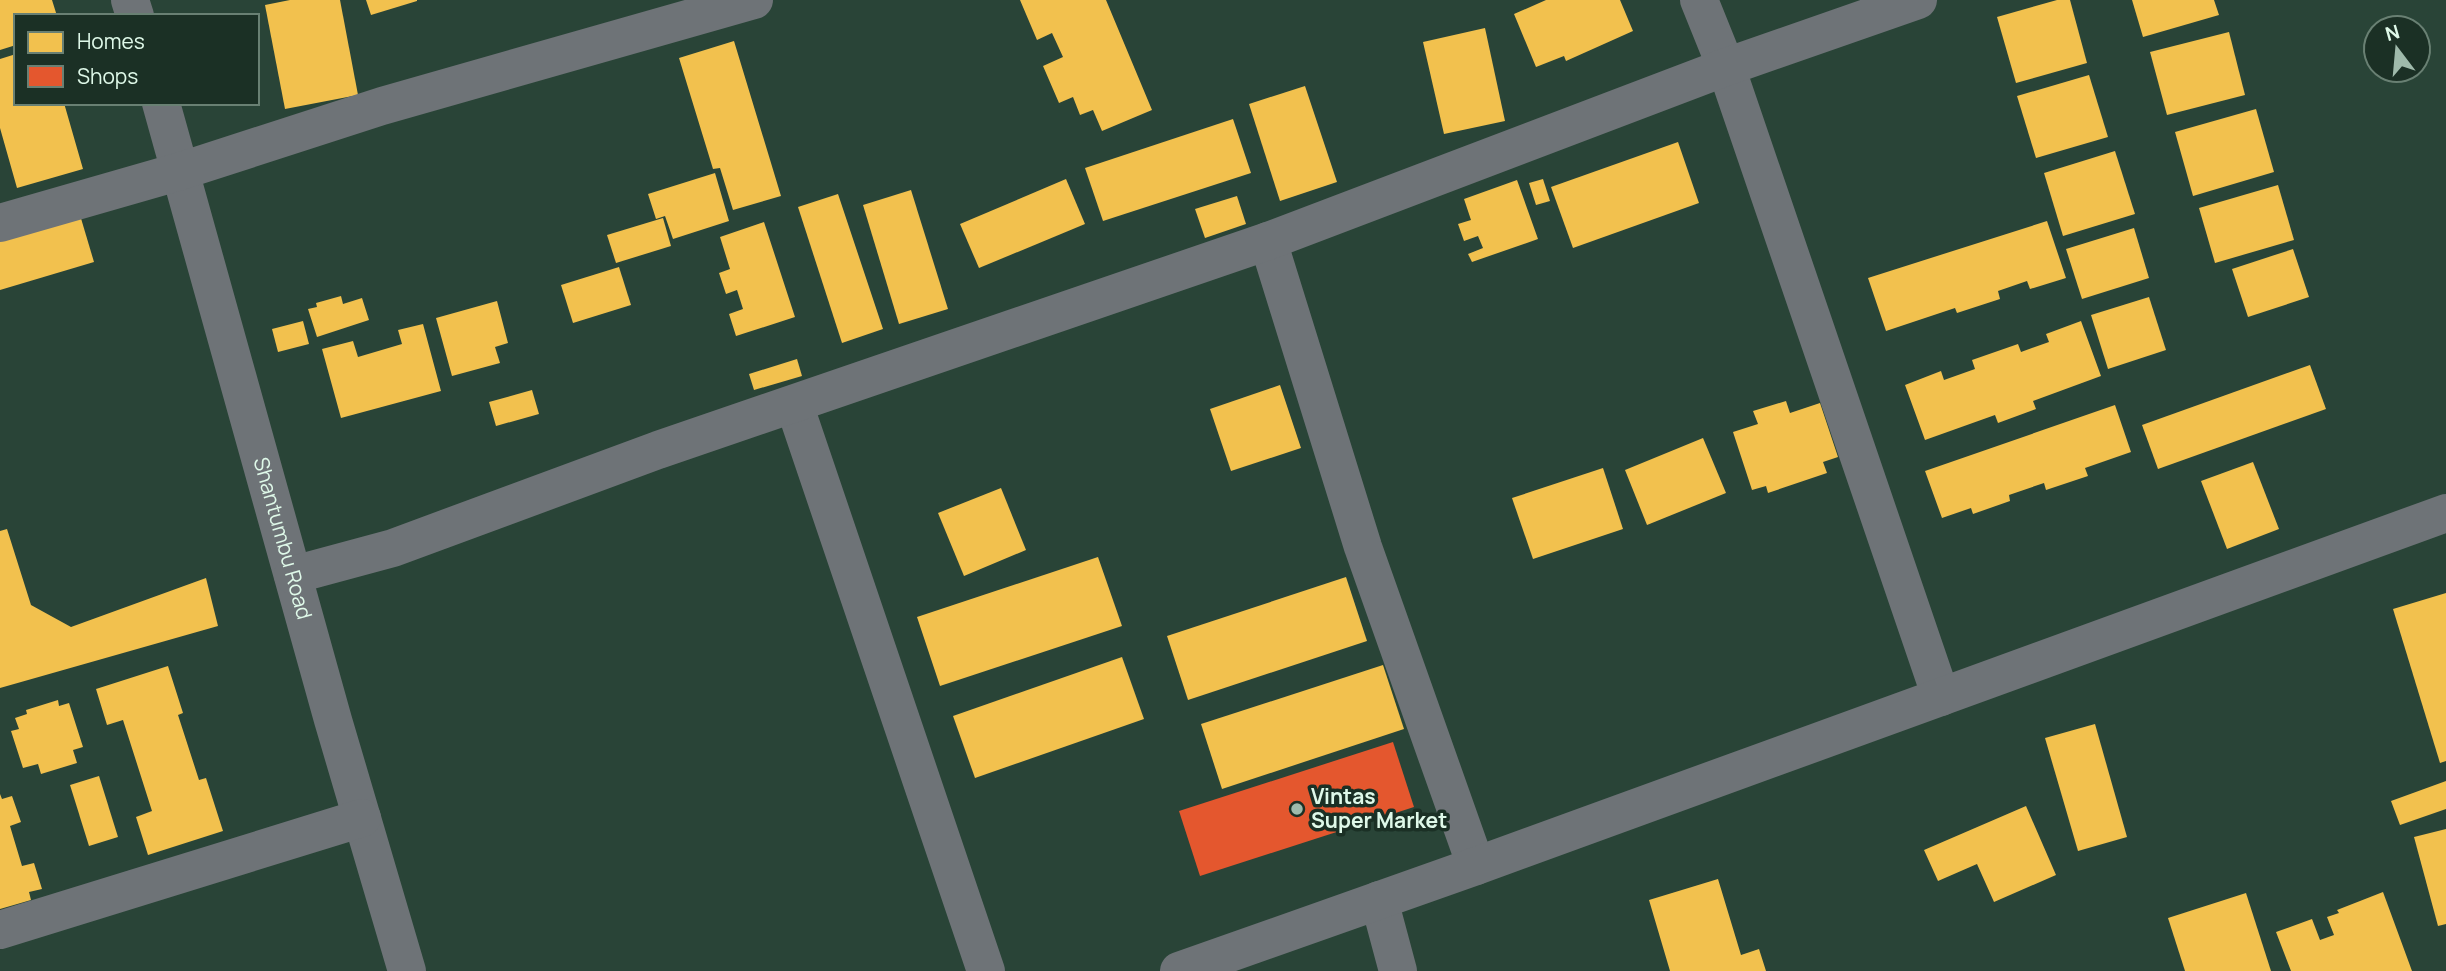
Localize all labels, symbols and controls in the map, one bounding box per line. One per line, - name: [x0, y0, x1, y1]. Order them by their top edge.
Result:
- legend: [14, 14, 259, 105]
- north arrow: [2362, 14, 2432, 84]
- text: N: [2382, 18, 2402, 47]
- text: Homes: [77, 27, 145, 55]
- text: Shops: [77, 62, 138, 90]
- street label: Shantumbu Road: [247, 454, 319, 622]
- place label: Vintas Super Market: [1311, 782, 1447, 834]
- marker: Vintas Super Market: [1289, 801, 1305, 817]

